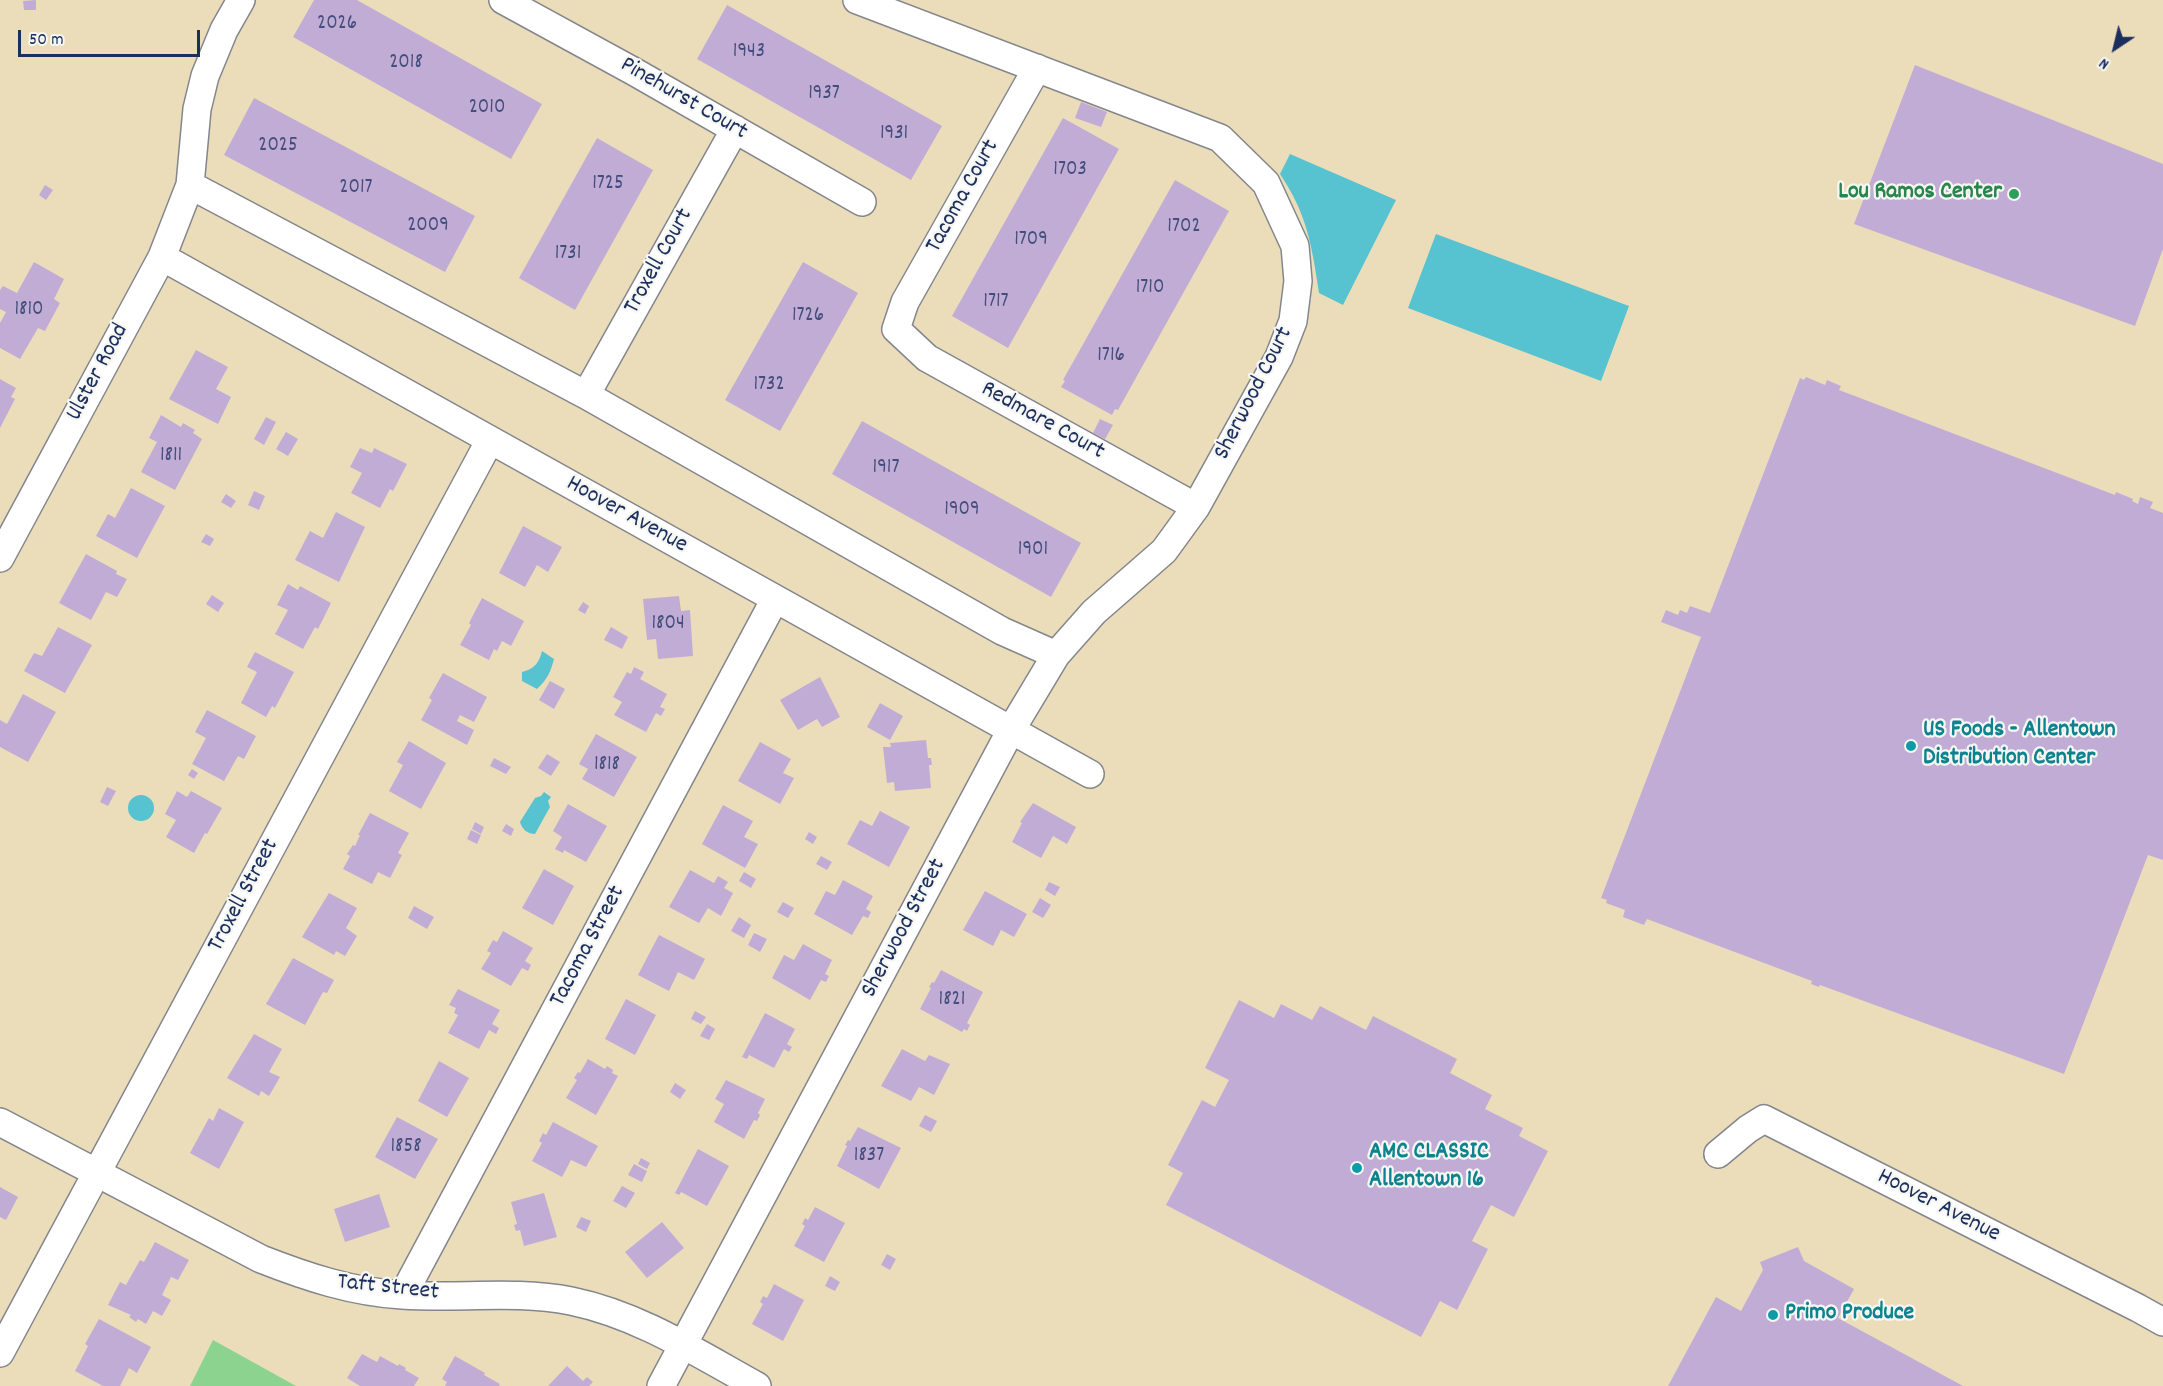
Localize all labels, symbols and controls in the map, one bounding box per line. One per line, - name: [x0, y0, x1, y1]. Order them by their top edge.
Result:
- house number: 2026: [317, 12, 357, 38]
- scale bar: [21, 18, 202, 56]
- north arrow: [2085, 18, 2145, 78]
- text: 50 m: [29, 28, 64, 53]
- house number: 1943: [733, 40, 765, 66]
- house number: 2018: [389, 51, 423, 77]
- text: N: [2095, 51, 2114, 75]
- street label: Pinehurst Court: [614, 52, 752, 148]
- house number: 1937: [808, 82, 840, 108]
- house number: 2010: [469, 96, 505, 122]
- house number: 1931: [880, 122, 908, 148]
- house number: 2025: [258, 134, 298, 160]
- street label: Tacoma Court: [921, 135, 1007, 259]
- house number: 1703: [1053, 158, 1087, 184]
- house number: 1725: [592, 172, 624, 198]
- house number: 2017: [339, 176, 373, 202]
- place label: Lou Ramos Center: [1838, 180, 2002, 208]
- marker: Lou Ramos Center: [2007, 187, 2021, 201]
- street label: Troxell Court: [619, 204, 701, 320]
- house number: 2009: [407, 214, 449, 240]
- house number: 1702: [1167, 215, 1201, 241]
- house number: 1709: [1014, 228, 1048, 254]
- house number: 1731: [555, 242, 581, 268]
- house number: 1710: [1136, 276, 1164, 302]
- house number: 1717: [983, 290, 1009, 316]
- house number: 1810: [14, 298, 44, 324]
- house number: 1726: [792, 304, 824, 330]
- street label: Ulster Road: [61, 319, 137, 427]
- street label: Sherwood Court: [1209, 323, 1301, 465]
- house number: 1716: [1097, 344, 1125, 370]
- house number: 1732: [753, 373, 785, 399]
- street label: Redmare Court: [975, 376, 1109, 468]
- house number: 1811: [160, 444, 182, 470]
- house number: 1917: [873, 456, 899, 482]
- street label: Hoover Avenue: [560, 471, 692, 561]
- house number: 1909: [944, 498, 980, 524]
- house number: 1901: [1018, 538, 1048, 564]
- house number: 1804: [651, 612, 685, 638]
- place label: US Foods - Allentown Distribution Center: [1923, 718, 2116, 774]
- marker: US Foods - Allentown Distribution Center: [1904, 739, 1918, 753]
- house number: 1818: [594, 753, 620, 779]
- street label: Troxell Street: [203, 835, 287, 957]
- street label: Sherwood Street: [856, 855, 954, 1003]
- street label: Tacoma Street: [545, 882, 633, 1012]
- house number: 1821: [939, 988, 965, 1014]
- house number: 1858: [390, 1135, 422, 1161]
- place label: AMC CLASSIC Allentown 16: [1369, 1140, 1489, 1196]
- house number: 1837: [854, 1144, 884, 1170]
- marker: AMC CLASSIC Allentown 16: [1350, 1161, 1364, 1175]
- street label: Hoover Avenue: [1872, 1164, 2004, 1250]
- street label: Taft Street: [336, 1269, 440, 1309]
- place label: Primo Produce: [1785, 1301, 1914, 1329]
- marker: Primo Produce: [1766, 1308, 1780, 1322]

